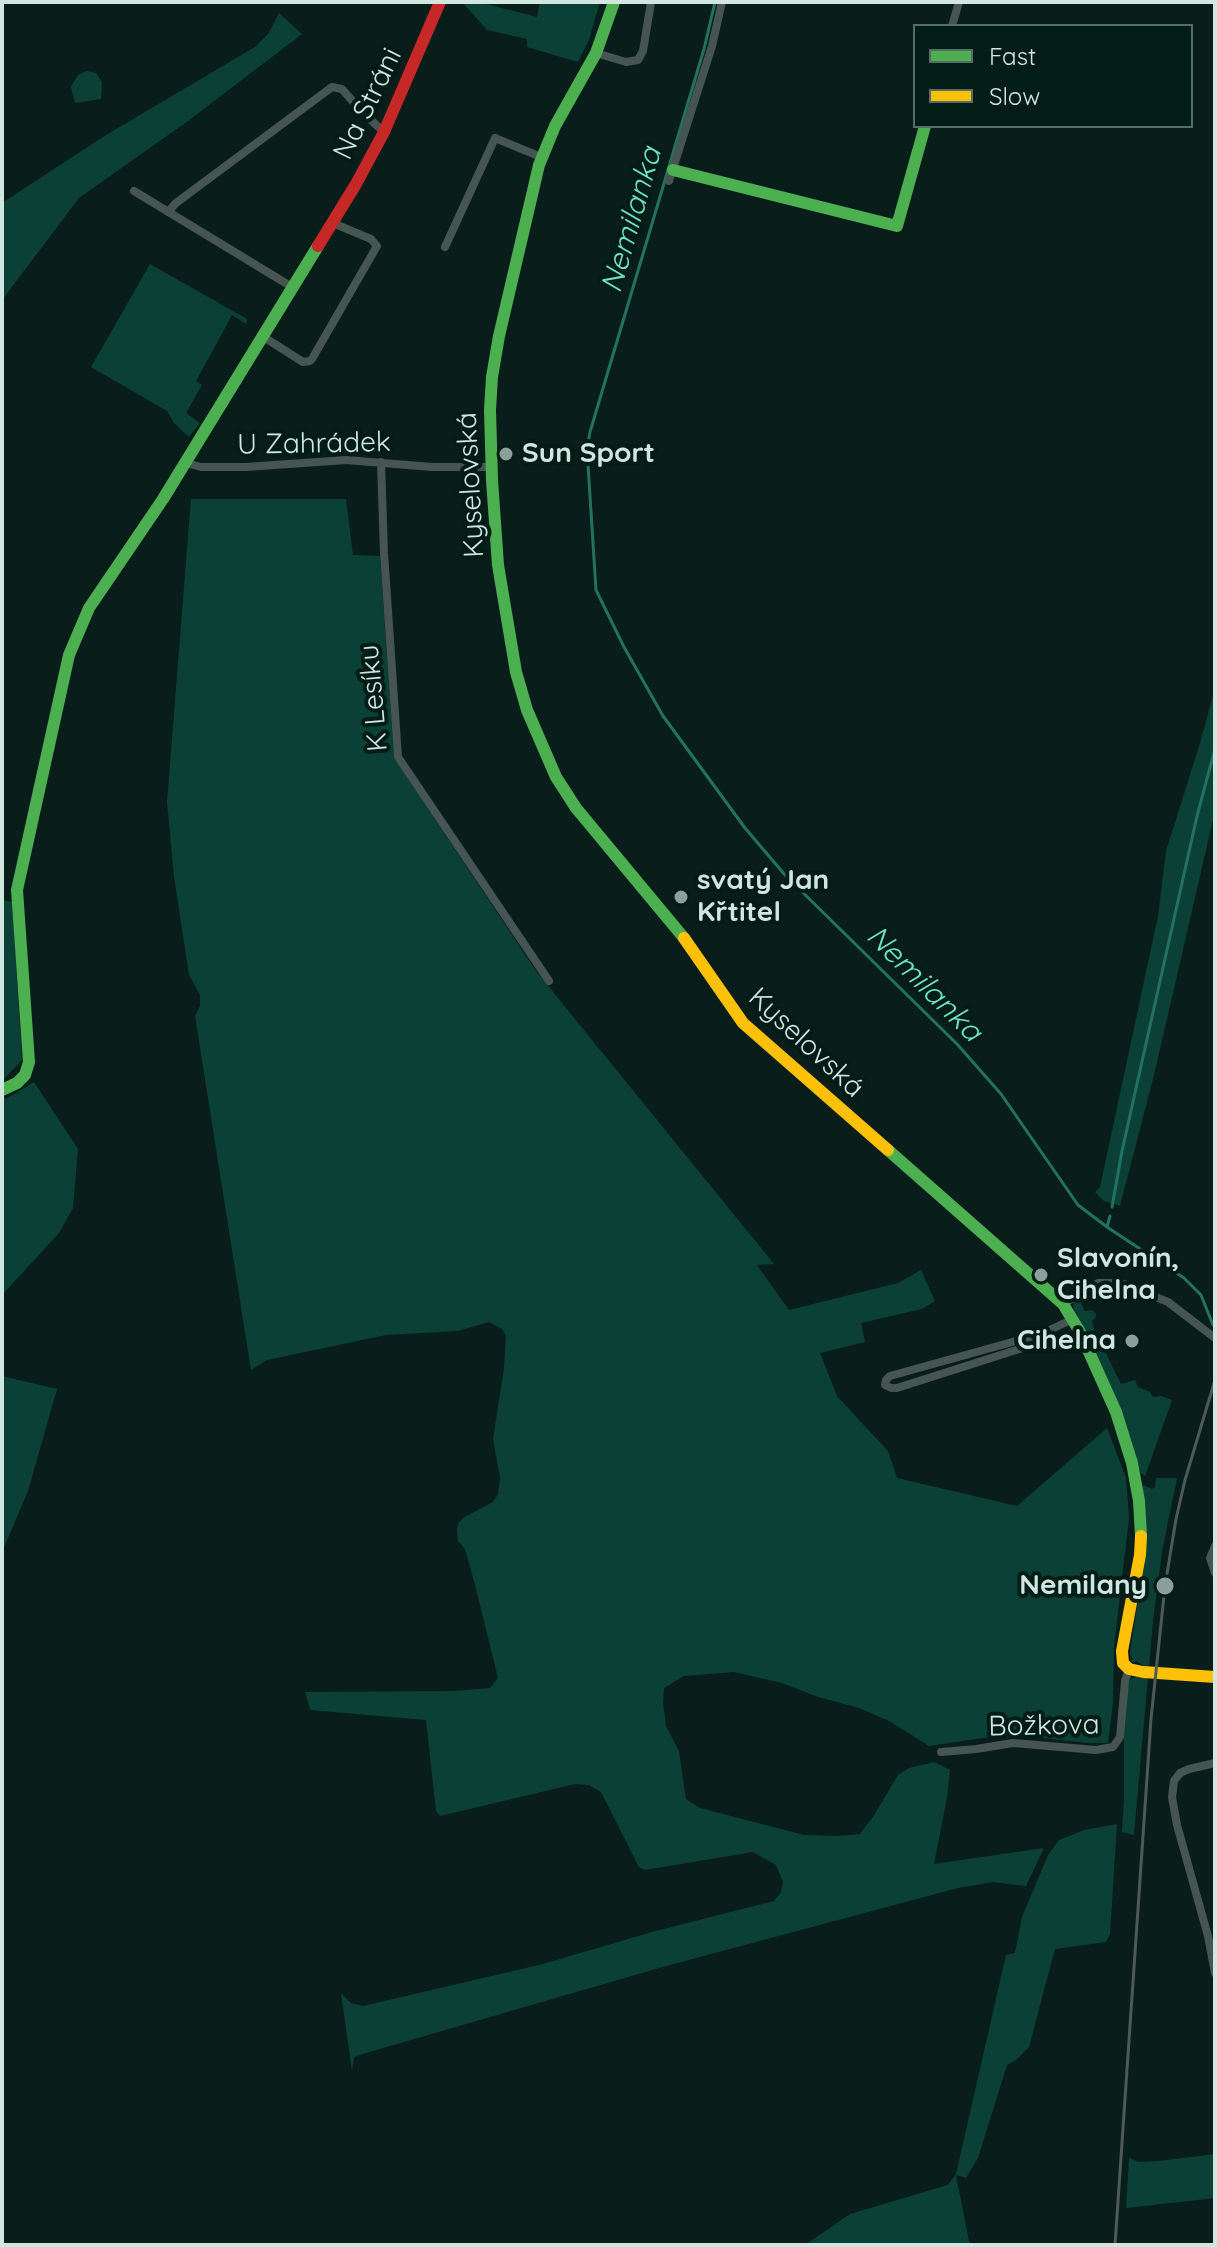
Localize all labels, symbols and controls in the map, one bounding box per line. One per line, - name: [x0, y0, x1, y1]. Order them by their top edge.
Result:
- legend: [913, 24, 1193, 128]
- text: Fast: [989, 41, 1036, 71]
- street label: Na Stráni: [327, 43, 409, 165]
- text: Slow: [989, 81, 1040, 111]
- water label: Nemilanka: [594, 143, 670, 297]
- street label: Kyselovská: [450, 411, 492, 559]
- street label: U Zahrádek: [237, 426, 391, 462]
- place label: Sun Sport: [522, 437, 655, 471]
- marker: Sun Sport: [497, 445, 515, 463]
- street label: K Lesíku: [353, 643, 395, 753]
- place label: svatý Jan Křtitel: [697, 864, 829, 930]
- marker: svatý Jan Křtitel: [672, 888, 690, 906]
- water label: Nemilanka: [859, 919, 989, 1049]
- street label: Kyselovská: [741, 981, 871, 1105]
- place label: Slavonín, Cihelna: [1057, 1242, 1179, 1308]
- marker: Slavonín, Cihelna: [1032, 1266, 1050, 1284]
- place label: Cihelna: [1017, 1324, 1116, 1358]
- marker: Cihelna: [1123, 1332, 1141, 1350]
- place label: Nemilany: [1019, 1569, 1147, 1603]
- marker: Nemilany: [1154, 1575, 1176, 1597]
- street label: Božkova: [988, 1708, 1100, 1744]

